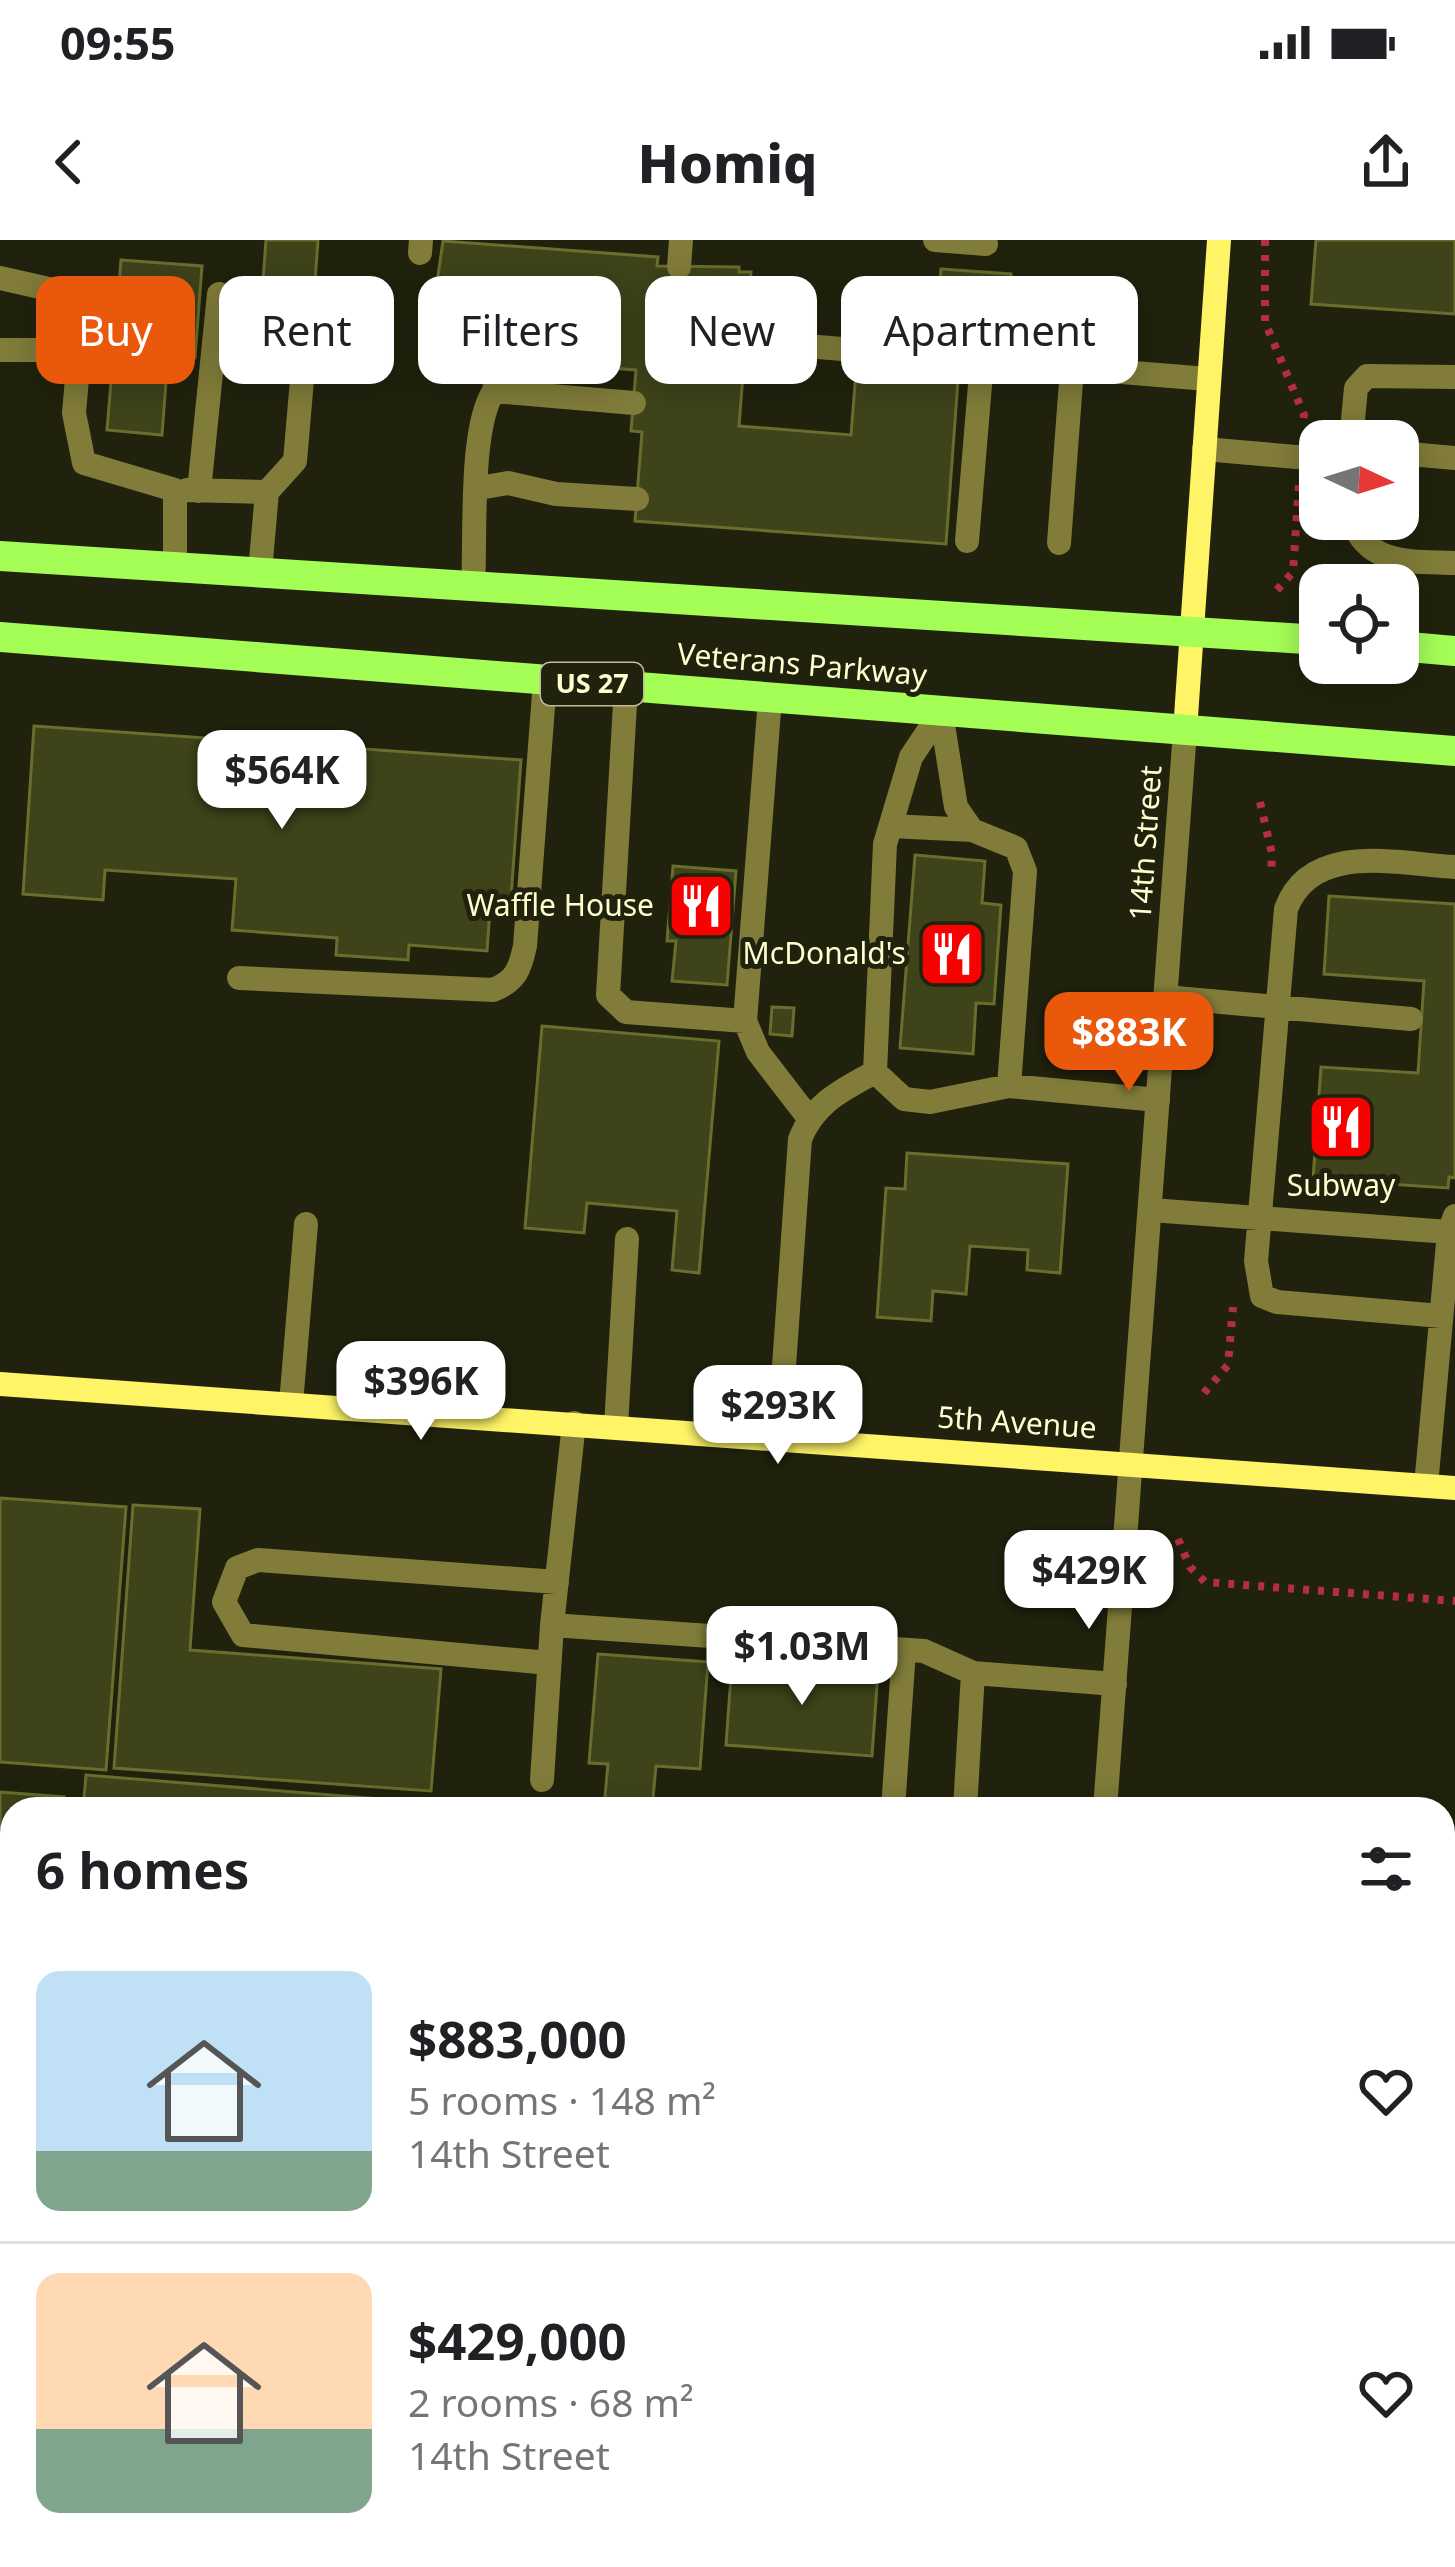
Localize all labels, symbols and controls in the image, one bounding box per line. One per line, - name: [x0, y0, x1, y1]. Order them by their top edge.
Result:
- text: 09:55: [60, 12, 176, 73]
- text: Homiq: [638, 125, 817, 199]
- icon: back: [36, 129, 102, 195]
- icon: share: [1353, 129, 1419, 195]
- chip: Buy: [36, 276, 195, 384]
- chip: Rent: [219, 276, 394, 384]
- chip: Filters: [418, 276, 621, 384]
- chip: New: [645, 276, 817, 384]
- chip: Apartment: [841, 276, 1138, 384]
- north arrow: [1299, 420, 1419, 540]
- map controls: [1299, 420, 1419, 684]
- button: locate: [1299, 564, 1419, 684]
- street label: Veterans Parkway: [676, 632, 929, 695]
- road number: US 27: [541, 663, 643, 705]
- pin: $564K: [198, 730, 366, 832]
- text: $564K: [224, 742, 340, 795]
- street label: 14th Street: [1119, 764, 1170, 922]
- restaurant icon: Waffle House: [666, 871, 736, 941]
- place label: Waffle House: [467, 884, 654, 925]
- restaurant icon: McDonald's: [917, 919, 987, 989]
- place label: McDonald's: [743, 932, 906, 973]
- pin: $883K: [1045, 992, 1213, 1094]
- text: $883K: [1071, 1004, 1187, 1057]
- restaurant icon: Subway: [1306, 1092, 1376, 1162]
- place label: Subway: [1287, 1164, 1396, 1205]
- pin: $396K: [337, 1341, 505, 1443]
- text: $396K: [363, 1353, 479, 1406]
- pin: $293K: [694, 1365, 862, 1467]
- text: $293K: [720, 1377, 836, 1430]
- street label: 5th Avenue: [936, 1395, 1098, 1448]
- pin: $429K: [1005, 1530, 1173, 1632]
- text: $429K: [1031, 1542, 1147, 1595]
- pin: $1.03M: [704, 1606, 900, 1708]
- text: $1.03M: [734, 1618, 870, 1671]
- text: 6 homes: [36, 1834, 249, 1904]
- icon: filters: [1353, 1836, 1419, 1902]
- text: $883,000: [408, 2003, 627, 2073]
- icon: home: [132, 2019, 276, 2163]
- icon: heart: [1353, 2058, 1419, 2124]
- text: 5 rooms · 148 m²: [408, 2073, 716, 2126]
- text: 14th Street: [408, 2126, 610, 2179]
- text: $429,000: [408, 2305, 627, 2375]
- icon: home: [132, 2321, 276, 2465]
- icon: heart: [1353, 2360, 1419, 2426]
- text: 2 rooms · 68 m²: [408, 2375, 694, 2428]
- text: 14th Street: [408, 2428, 610, 2481]

